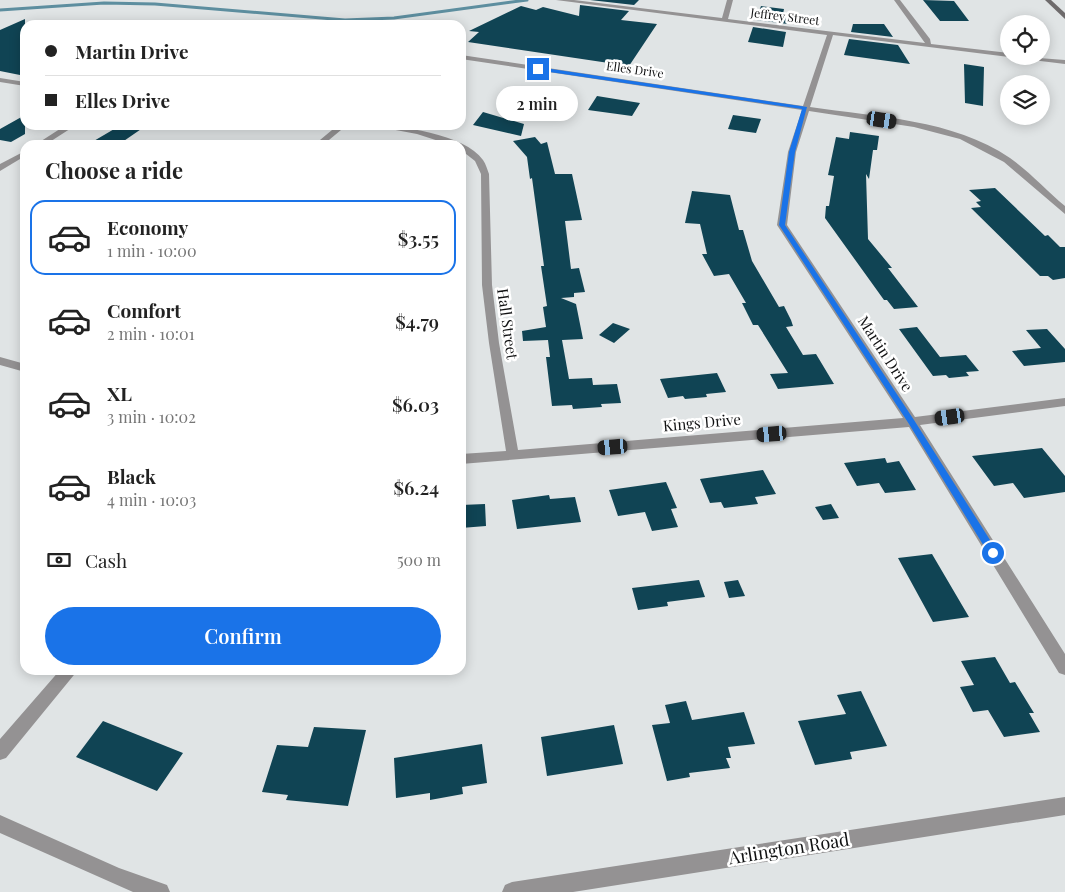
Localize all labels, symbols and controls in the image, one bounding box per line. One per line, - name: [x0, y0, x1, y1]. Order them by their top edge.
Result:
- street label: Jeffrey Street: [749, 4, 821, 28]
- map controls: [1000, 15, 1050, 125]
- button: locate: [1000, 15, 1050, 65]
- text: Martin Drive: [75, 38, 188, 64]
- street label: Elles Drive: [605, 57, 665, 81]
- route end: [527, 58, 549, 80]
- button: layers: [1000, 75, 1050, 125]
- callout: 2 min: [497, 86, 579, 122]
- text: Elles Drive: [75, 87, 170, 113]
- text: 2 min: [517, 93, 557, 114]
- car: [866, 110, 897, 130]
- text: Choose a ride: [45, 155, 183, 185]
- text: Economy: [107, 214, 188, 240]
- icon: car: [47, 215, 92, 260]
- text: $3.55: [398, 225, 439, 251]
- text: 1 min · 10:00: [107, 240, 197, 261]
- street label: Hall Street: [493, 287, 523, 361]
- text: Comfort: [107, 297, 181, 323]
- icon: car: [47, 298, 92, 343]
- text: $4.79: [395, 308, 439, 334]
- street label: Martin Drive: [854, 312, 918, 395]
- text: 2 min · 10:01: [107, 323, 195, 344]
- text: XL: [107, 380, 132, 406]
- icon: car: [47, 381, 92, 426]
- text: $6.03: [392, 391, 439, 417]
- text: 3 min · 10:02: [107, 406, 196, 427]
- car: [934, 407, 965, 427]
- street label: Kings Drive: [662, 409, 742, 435]
- car: [756, 425, 787, 443]
- car: [597, 438, 628, 456]
- text: Black: [107, 463, 156, 489]
- icon: car: [47, 464, 92, 509]
- text: $6.24: [394, 474, 439, 500]
- text: 4 min · 10:03: [107, 489, 196, 510]
- route start: [982, 542, 1004, 564]
- icon: cash: [45, 546, 73, 574]
- text: Cash: [85, 547, 127, 573]
- text: 500 m: [397, 549, 441, 570]
- button: Confirm: [45, 607, 441, 665]
- street label: Arlington Road: [726, 827, 851, 870]

